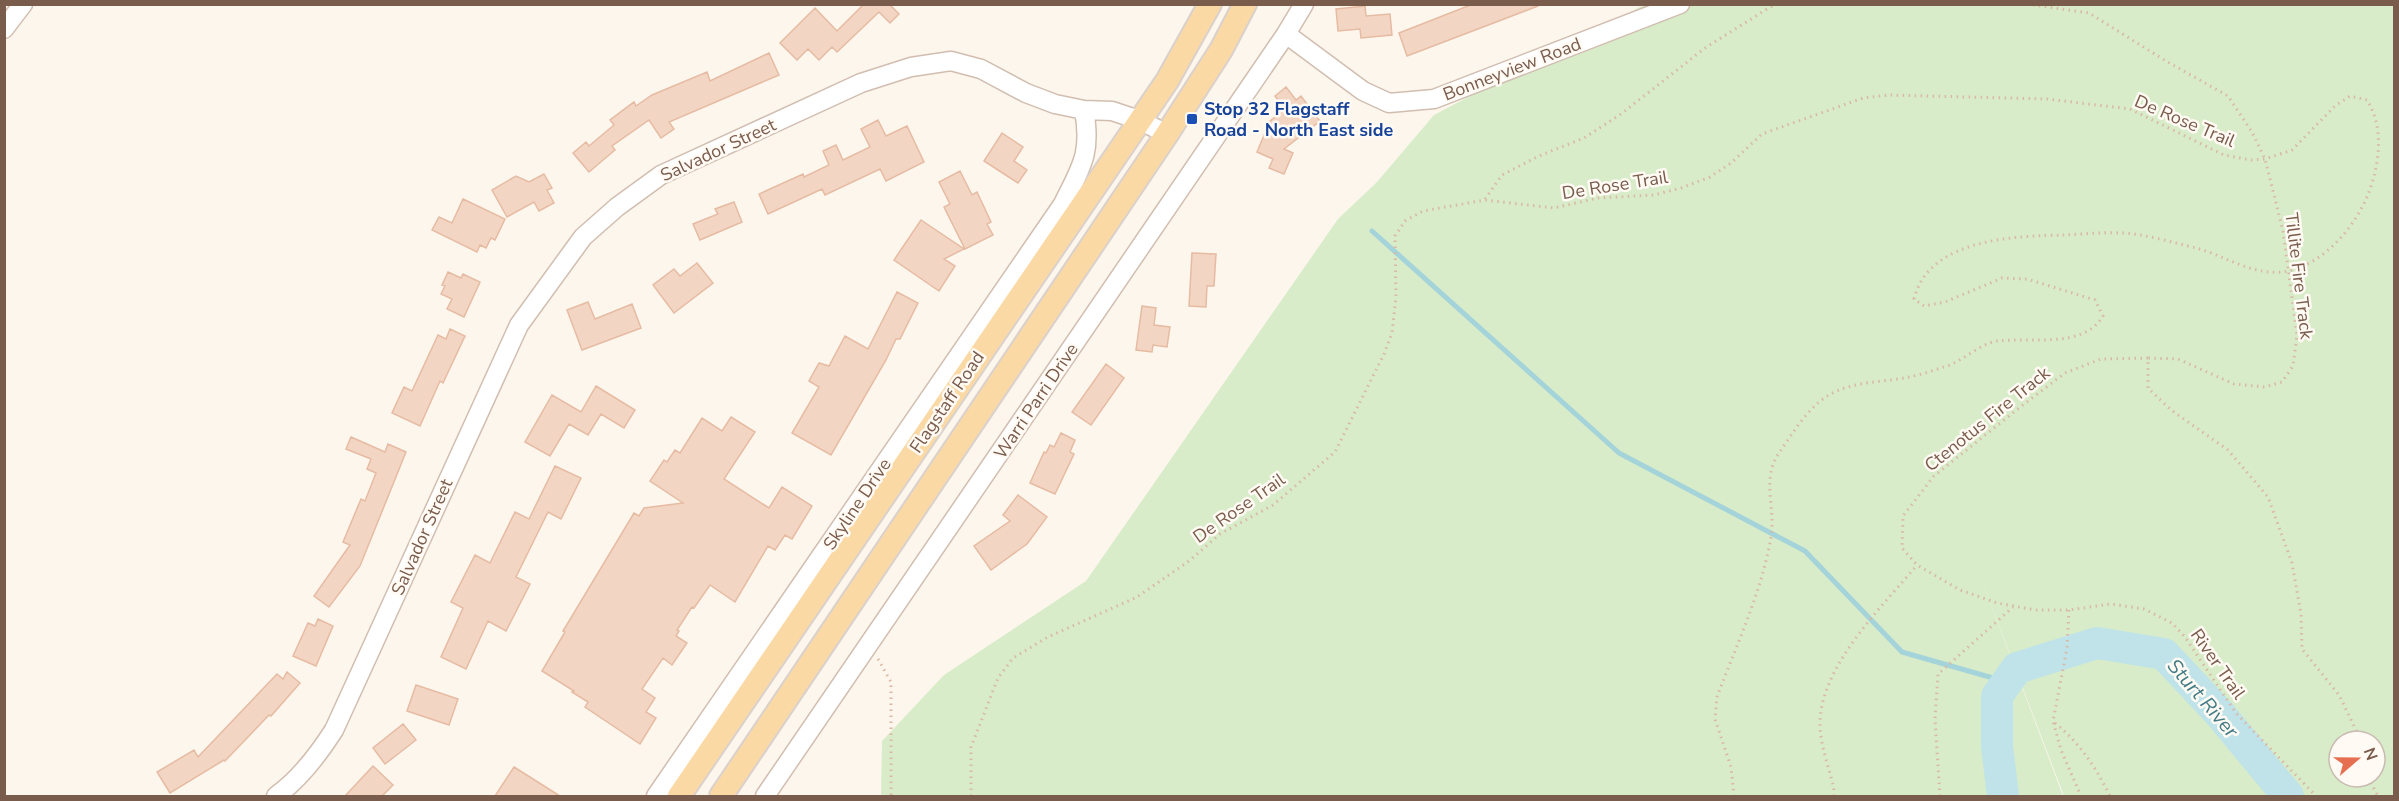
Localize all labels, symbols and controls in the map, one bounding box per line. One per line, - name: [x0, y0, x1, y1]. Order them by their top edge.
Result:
- street label: Bonneyview Road: [1439, 32, 1585, 106]
- street label: De Rose Trail: [2131, 89, 2240, 153]
- place label: Stop 32 Flagstaff Road - North East side: [1204, 97, 1393, 142]
- street label: Salvador Street: [656, 112, 780, 187]
- marker: Stop 32 Flagstaff Road - North East side: [1185, 112, 1199, 126]
- street label: De Rose Trail: [1560, 165, 1670, 205]
- street label: Tillite Fire Track: [2279, 211, 2319, 342]
- street label: Warri Parri Drive: [988, 338, 1084, 464]
- street label: Flagstaff Road: [904, 346, 990, 458]
- street label: Ctenotus Fire Track: [1919, 360, 2055, 477]
- street label: Skyline Drive: [818, 453, 896, 555]
- street label: De Rose Trail: [1188, 467, 1290, 549]
- street label: Salvador Street: [386, 474, 459, 599]
- street label: River Trail: [2185, 624, 2251, 705]
- water label: Sturt River: [2161, 653, 2245, 744]
- north arrow: [2327, 729, 2387, 789]
- text: N: [2358, 745, 2383, 764]

